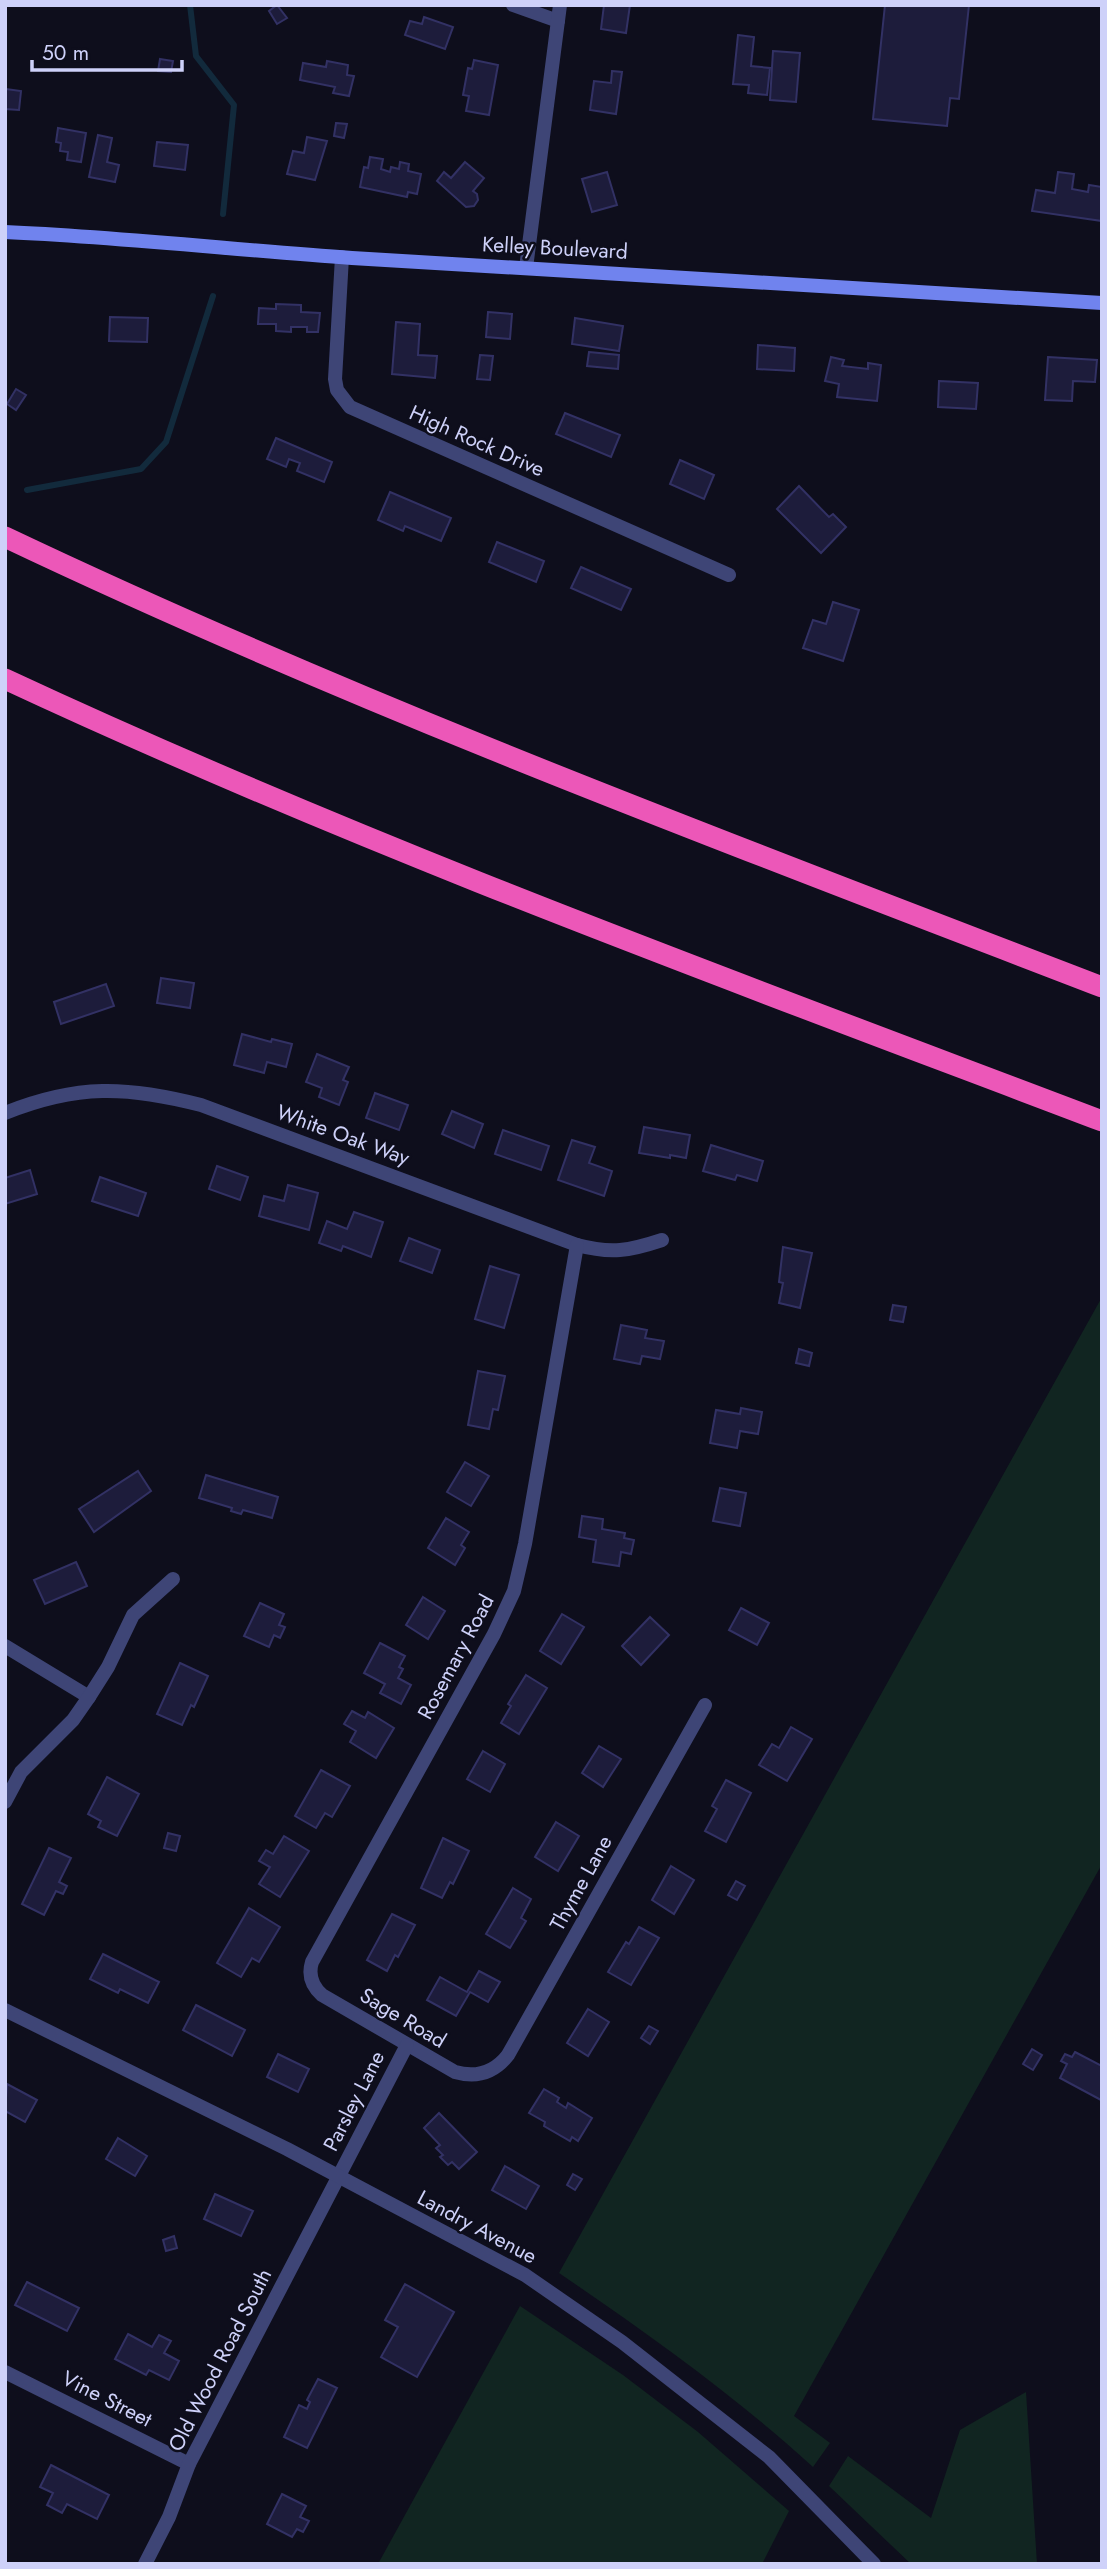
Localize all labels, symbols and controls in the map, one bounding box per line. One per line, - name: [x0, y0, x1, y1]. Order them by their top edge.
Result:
- scale bar: [32, 28, 182, 72]
- text: 50 m: [42, 38, 89, 68]
- street label: Kelley Boulevard: [481, 229, 629, 267]
- street label: High Rock Drive: [405, 398, 550, 484]
- street label: White Oak Way: [272, 1097, 414, 1173]
- street label: Rosemary Road: [410, 1589, 502, 1725]
- street label: Thyme Lane: [542, 1830, 620, 1936]
- street label: Sage Road: [354, 1980, 452, 2056]
- street label: Parsley Lane: [316, 2046, 392, 2156]
- street label: Landry Avenue: [412, 2183, 542, 2271]
- street label: Old Wood Road South: [161, 2263, 279, 2457]
- street label: Vine Street: [57, 2363, 157, 2435]

